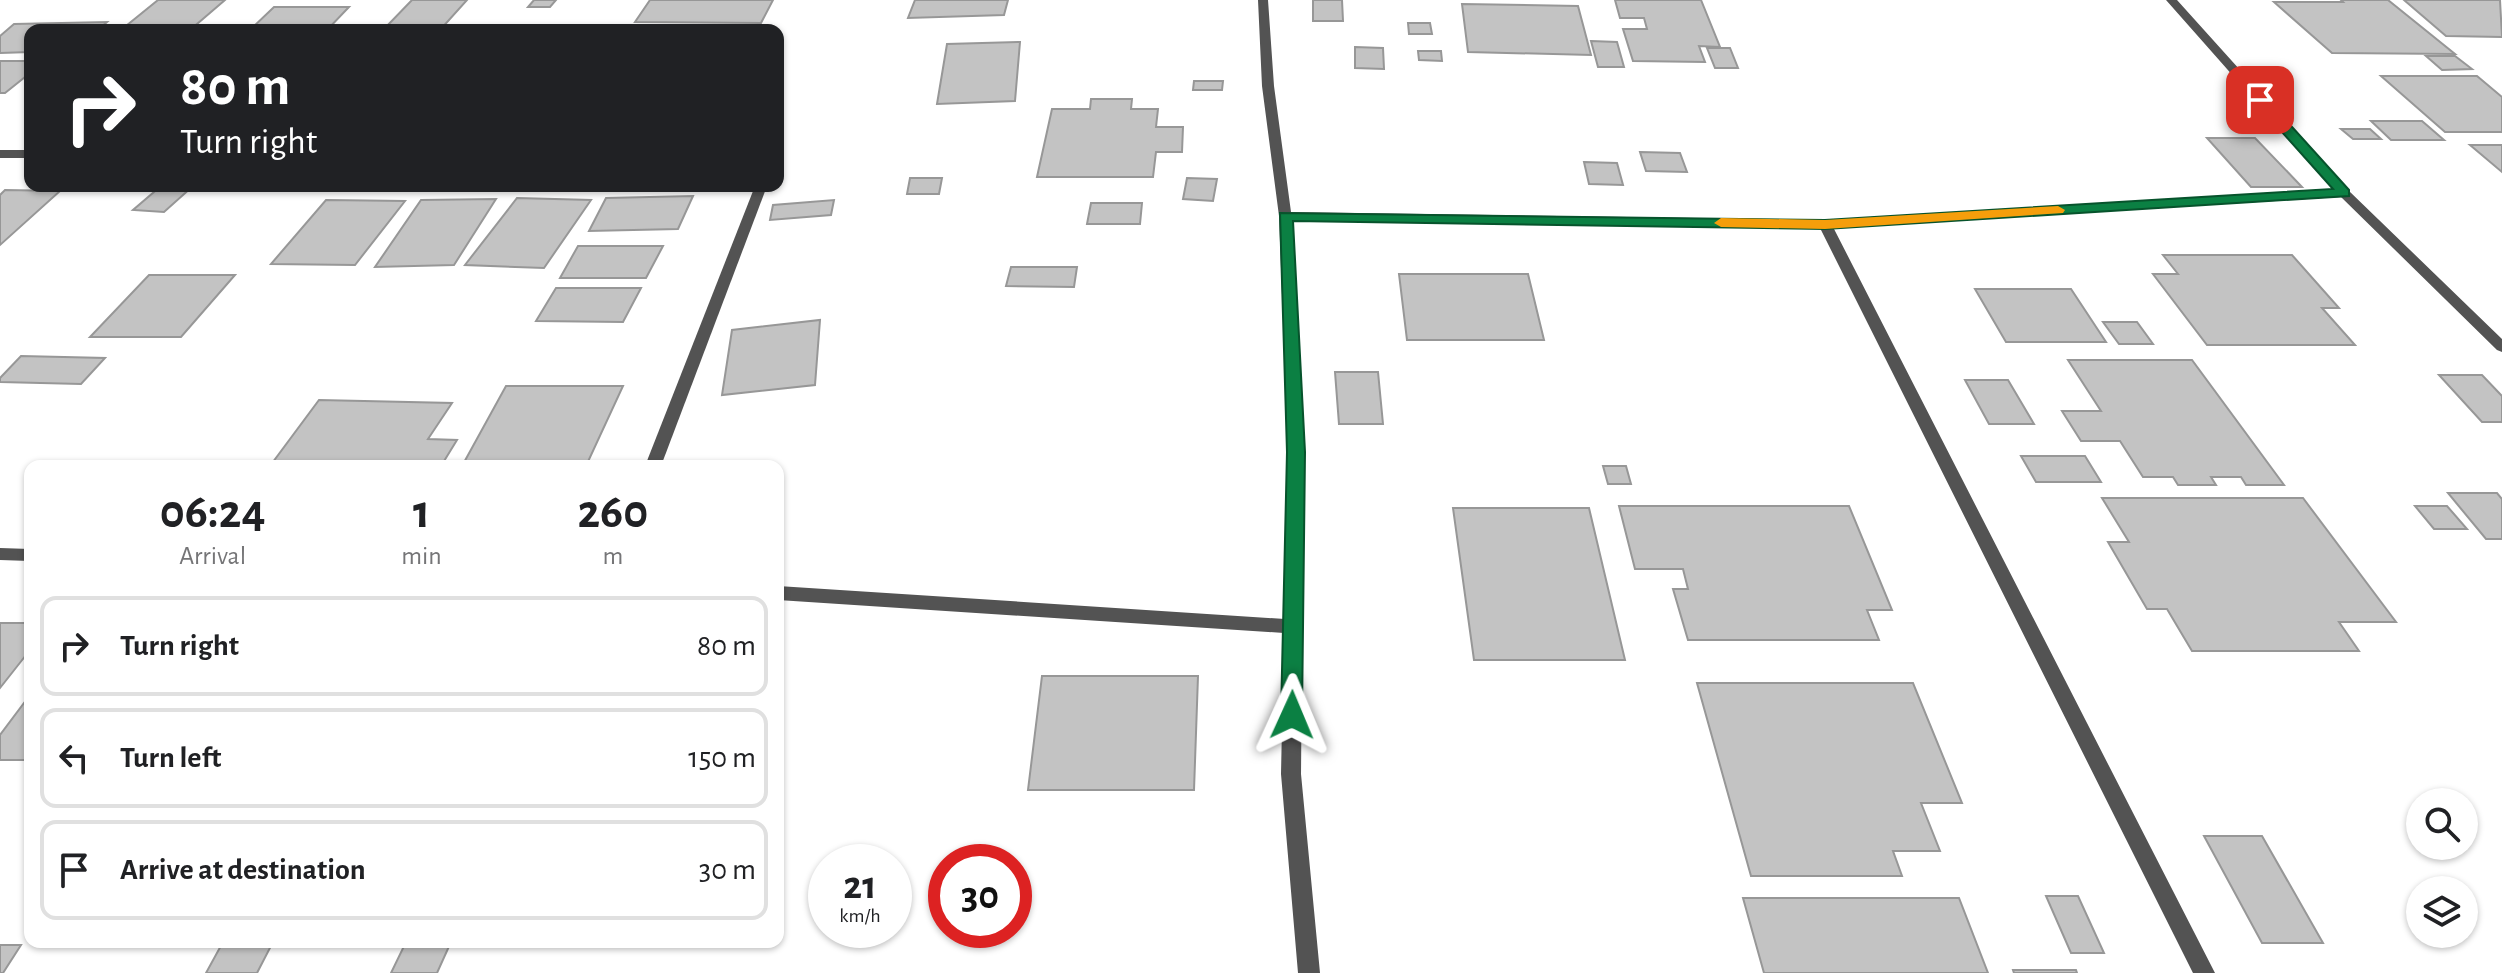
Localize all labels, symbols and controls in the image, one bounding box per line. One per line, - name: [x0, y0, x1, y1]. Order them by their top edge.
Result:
- icon: right: [48, 56, 152, 160]
- text: 80 m: [180, 59, 290, 115]
- pin: [2226, 66, 2294, 134]
- icon: arrive: [2238, 78, 2282, 122]
- text: Turn right: [180, 124, 317, 160]
- text: 06:24: [160, 489, 266, 537]
- text: 1: [413, 489, 430, 537]
- text: 260: [577, 489, 648, 537]
- text: Arrival: [179, 543, 246, 569]
- text: min: [401, 543, 442, 569]
- text: m: [602, 543, 623, 569]
- icon: right: [52, 624, 96, 668]
- text: Turn right: [120, 631, 239, 661]
- text: 80 m: [697, 631, 756, 661]
- position arrow: [1250, 673, 1334, 757]
- icon: left: [52, 736, 96, 780]
- text: Turn left: [120, 743, 221, 773]
- text: 150 m: [688, 743, 756, 773]
- map controls: [2406, 788, 2478, 948]
- button: search: [2406, 788, 2478, 860]
- speed limit sign: 30: [928, 844, 1032, 948]
- icon: arrive: [52, 848, 96, 892]
- text: Arrive at destination: [120, 855, 366, 885]
- text: 30 m: [699, 855, 756, 885]
- text: 21: [843, 866, 877, 906]
- button: layers: [2406, 876, 2478, 948]
- text: km/h: [839, 906, 881, 926]

